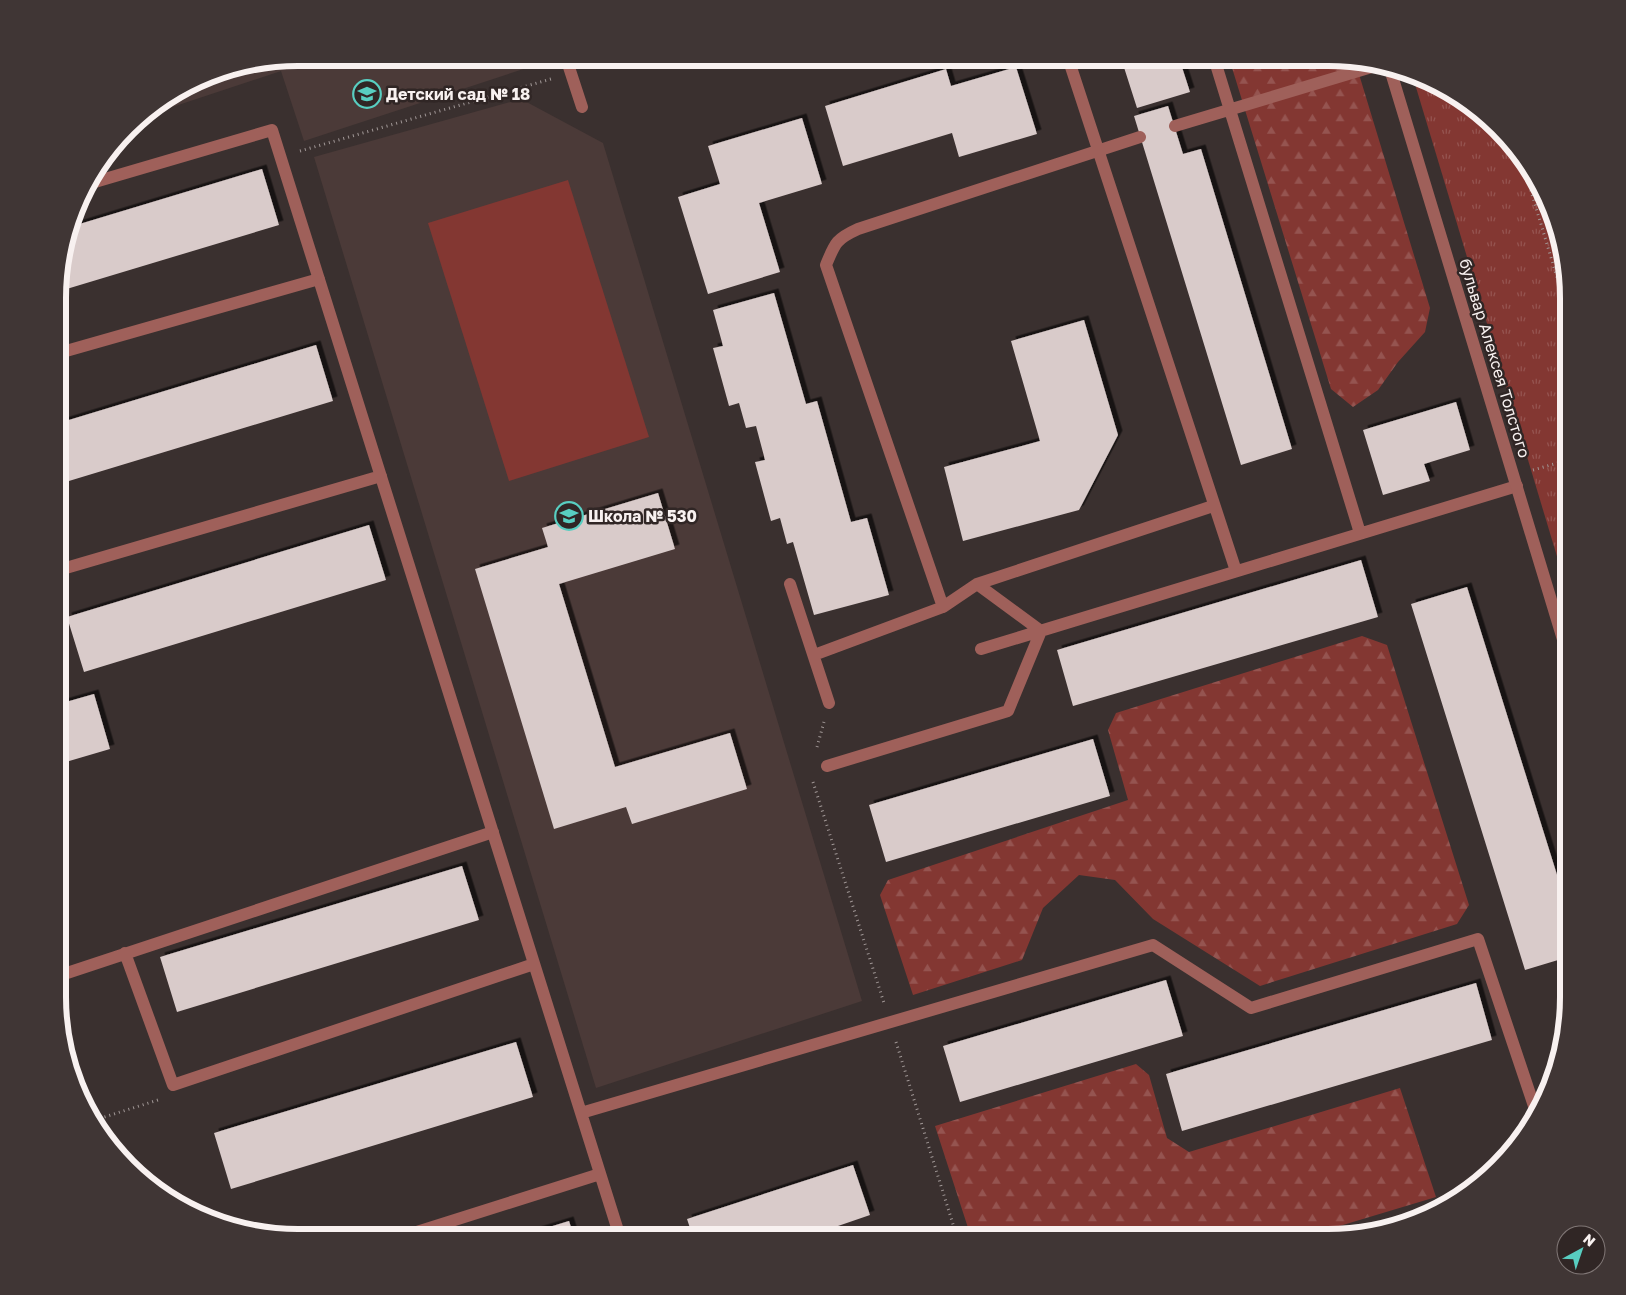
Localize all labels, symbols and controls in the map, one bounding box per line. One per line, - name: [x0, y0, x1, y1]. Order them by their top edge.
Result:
- school or university icon: Детский сад № 18: [352, 79, 382, 109]
- place label: Детский сад № 18: [386, 84, 530, 104]
- street label: бульвар Алексея Толстого: [1455, 256, 1535, 460]
- school or university icon: Школа № 530: [554, 501, 584, 531]
- place label: Школа № 530: [588, 506, 697, 526]
- north arrow: [1556, 1225, 1606, 1275]
- text: N: [1580, 1230, 1599, 1250]

